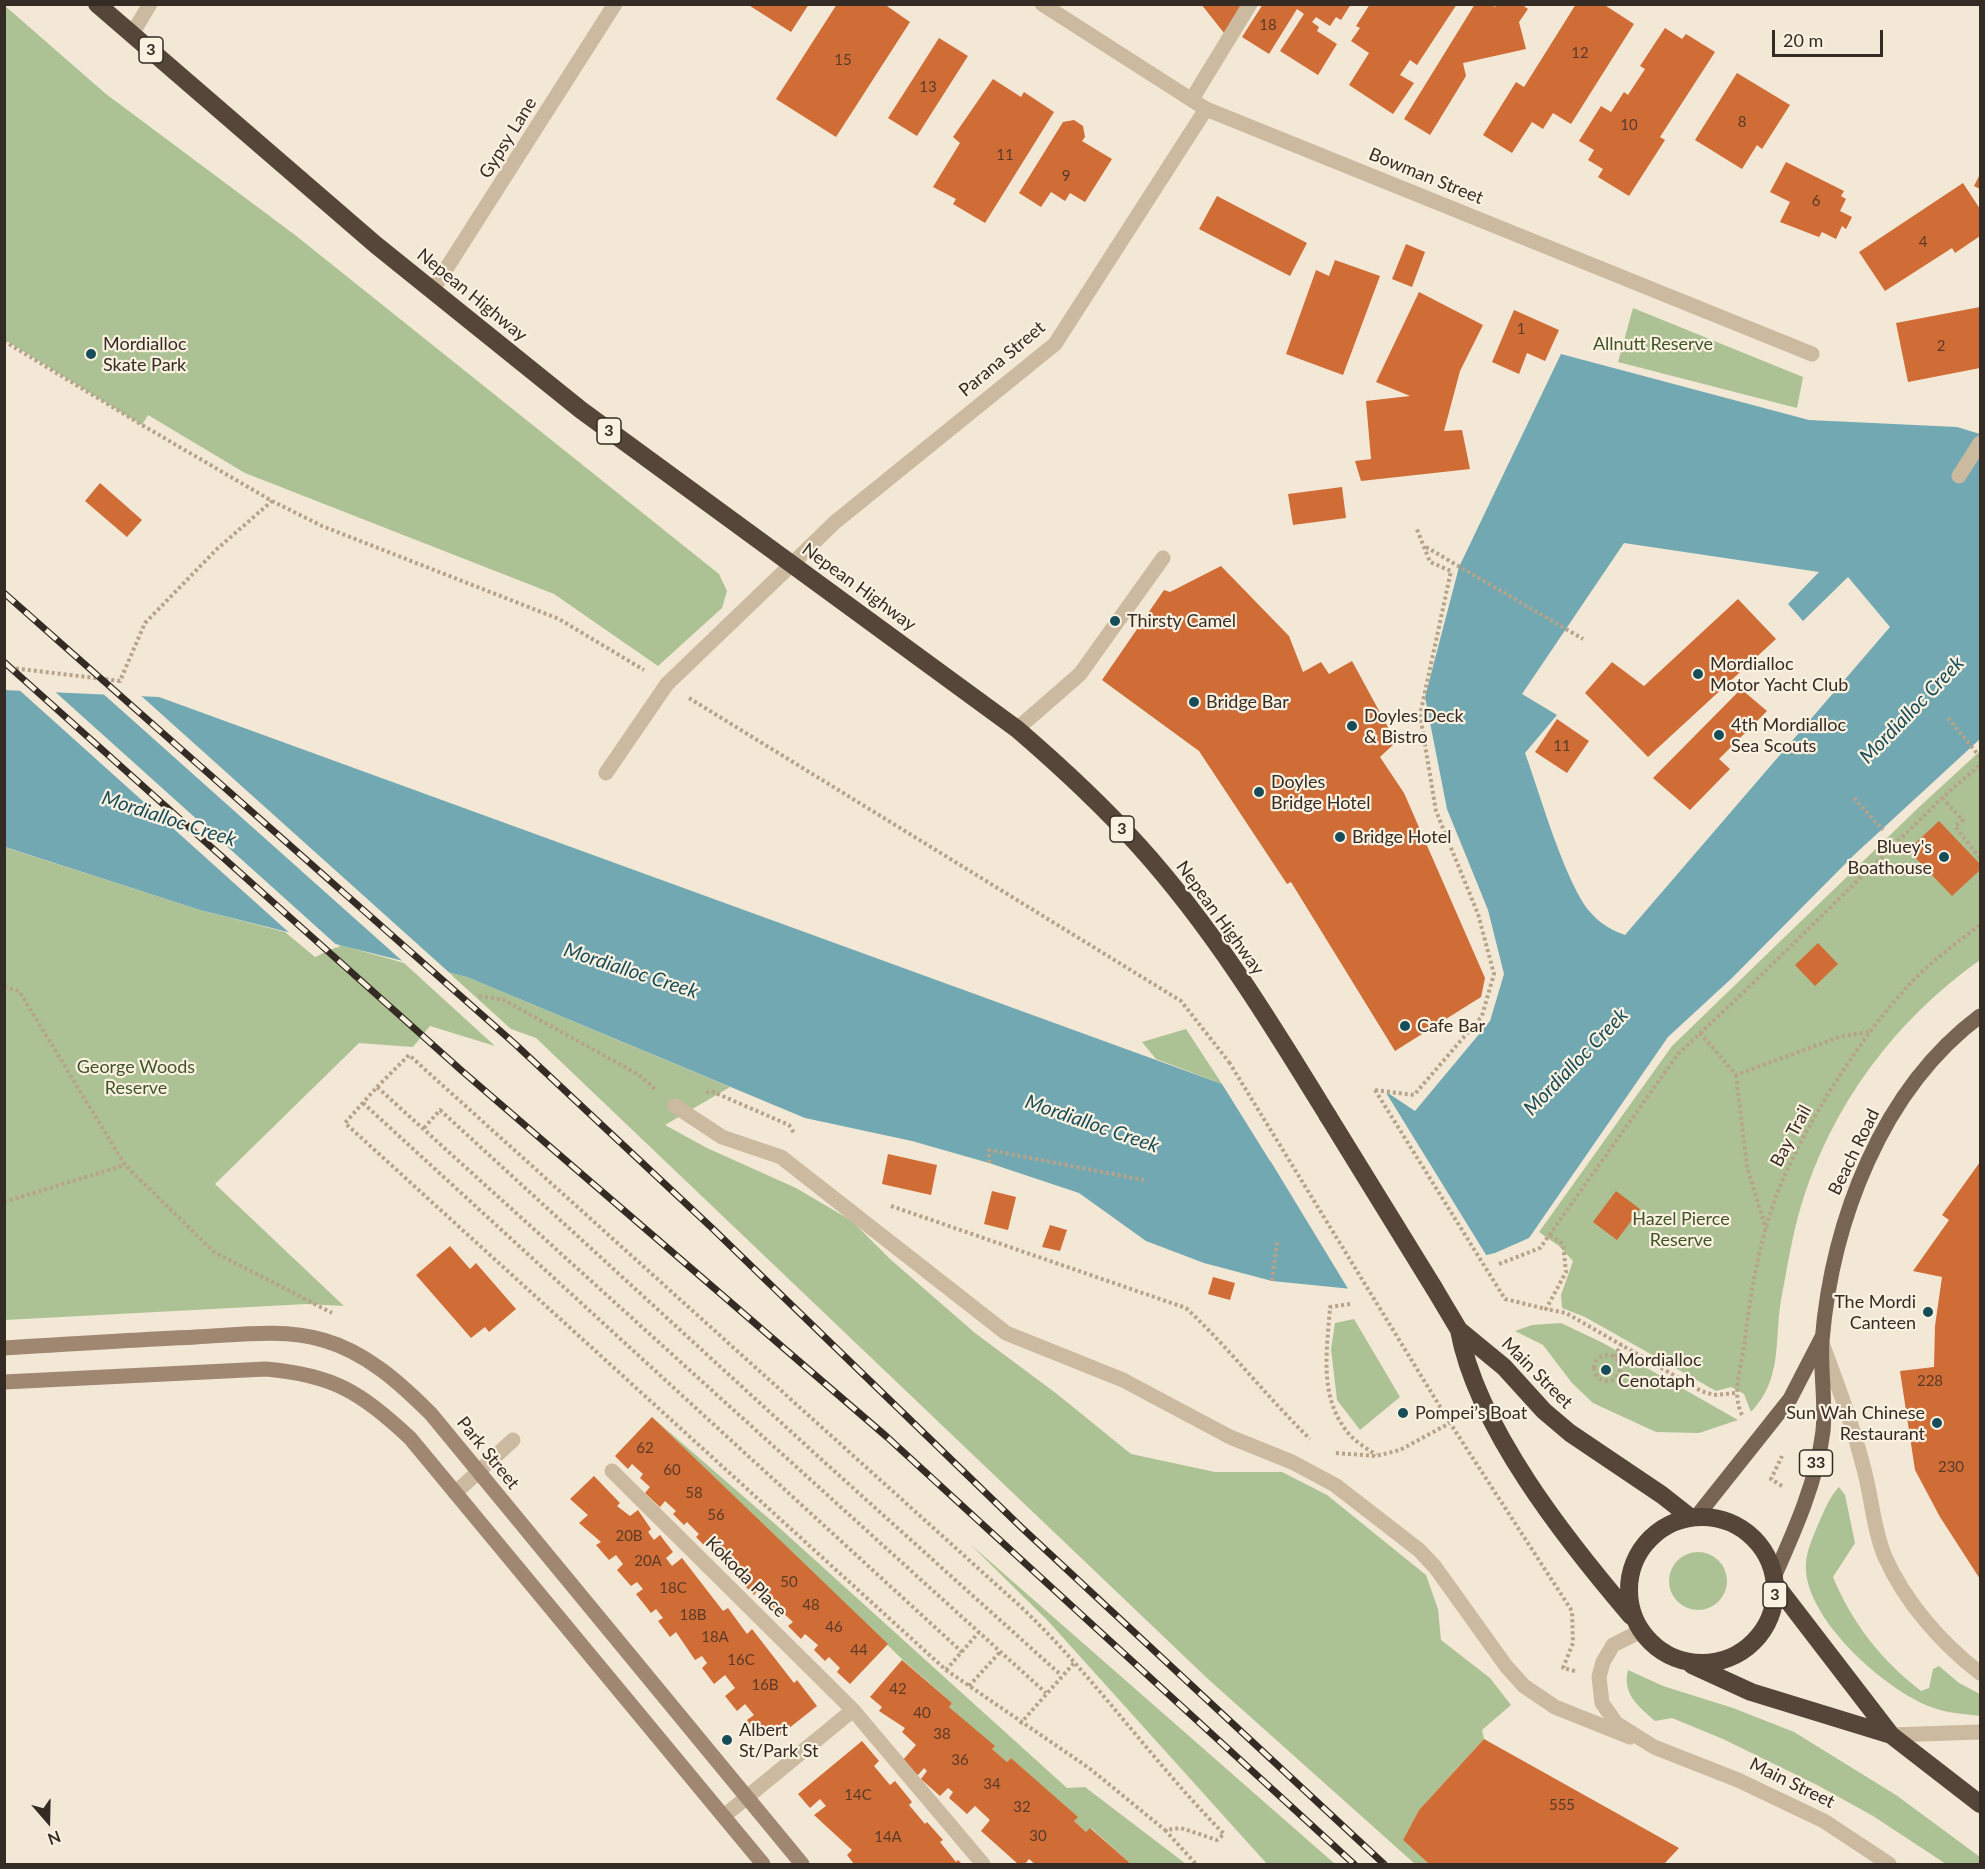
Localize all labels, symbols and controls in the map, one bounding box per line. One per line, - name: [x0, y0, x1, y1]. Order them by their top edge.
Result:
- house number: 18: [1259, 16, 1277, 34]
- scale bar: [1775, 18, 1886, 56]
- text: 20 m: [1783, 29, 1823, 51]
- road number: 3: [139, 37, 163, 63]
- house number: 12: [1571, 44, 1589, 62]
- house number: 15: [834, 51, 852, 69]
- house number: 13: [919, 78, 937, 96]
- street label: Gypsy Lane: [475, 94, 541, 182]
- house number: 8: [1738, 113, 1746, 131]
- house number: 10: [1620, 116, 1638, 134]
- street label: Bowman Street: [1366, 143, 1486, 209]
- house number: 11: [996, 146, 1014, 164]
- house number: 9: [1062, 167, 1070, 185]
- house number: 6: [1812, 192, 1820, 210]
- house number: 4: [1919, 233, 1927, 251]
- street label: Nepean Highway: [413, 244, 531, 346]
- street label: Parana Street: [955, 317, 1049, 401]
- house number: 1: [1517, 320, 1525, 338]
- place label: Mordialloc Skate Park: [103, 333, 186, 376]
- park label: Allnutt Reserve: [1593, 333, 1713, 355]
- house number: 2: [1937, 337, 1945, 355]
- marker: Mordialloc Skate Park: [84, 347, 98, 361]
- road number: 3: [597, 418, 621, 444]
- street label: Nepean Highway: [798, 538, 920, 636]
- place label: Thirsty Camel: [1127, 610, 1236, 632]
- marker: Thirsty Camel: [1108, 614, 1122, 628]
- water label: Mordialloc Creek: [1855, 651, 1969, 769]
- place label: Mordialloc Motor Yacht Club: [1710, 653, 1848, 696]
- marker: Mordialloc Motor Yacht Club: [1691, 667, 1705, 681]
- place label: Bridge Bar: [1206, 691, 1289, 713]
- marker: Bridge Bar: [1187, 695, 1201, 709]
- place label: Doyles Deck & Bistro: [1364, 705, 1464, 748]
- place label: 4th Mordialloc Sea Scouts: [1731, 714, 1846, 756]
- marker: Doyles Deck & Bistro: [1345, 719, 1359, 733]
- marker: 4th Mordialloc Sea Scouts: [1712, 728, 1726, 742]
- house number: 11: [1553, 737, 1571, 755]
- place label: Doyles Bridge Hotel: [1271, 771, 1370, 814]
- marker: Doyles Bridge Hotel: [1252, 785, 1266, 799]
- water label: Mordialloc Creek: [99, 786, 239, 852]
- road number: 3: [1110, 816, 1134, 842]
- place label: Bridge Hotel: [1352, 826, 1451, 848]
- marker: Bridge Hotel: [1333, 830, 1347, 844]
- place label: Bluey's Boathouse: [1847, 836, 1932, 878]
- marker: Bluey's Boathouse: [1937, 850, 1951, 864]
- street label: Nepean Highway: [1171, 857, 1269, 979]
- water label: Mordialloc Creek: [561, 938, 701, 1004]
- water label: Mordialloc Creek: [1519, 1003, 1633, 1121]
- place label: Cafe Bar: [1417, 1015, 1485, 1037]
- marker: Cafe Bar: [1398, 1019, 1412, 1033]
- park label: George Woods Reserve: [77, 1056, 195, 1098]
- water label: Mordialloc Creek: [1022, 1090, 1162, 1158]
- street label: Bay Trail: [1766, 1101, 1816, 1171]
- street label: Beach Road: [1824, 1105, 1884, 1199]
- park label: Hazel Pierce Reserve: [1632, 1208, 1730, 1250]
- place label: The Mordi Canteen: [1834, 1291, 1916, 1334]
- marker: The Mordi Canteen: [1921, 1305, 1935, 1319]
- street label: Main Street: [1497, 1333, 1577, 1413]
- place label: Mordialloc Cenotaph: [1618, 1349, 1701, 1392]
- marker: Mordialloc Cenotaph: [1599, 1363, 1613, 1377]
- house number: 228: [1917, 1372, 1943, 1390]
- place label: Pompei’s Boat: [1415, 1402, 1527, 1424]
- place label: Sun Wah Chinese Restaurant: [1786, 1402, 1925, 1444]
- marker: Pompei’s Boat: [1396, 1406, 1410, 1420]
- street label: Park Street: [452, 1412, 524, 1494]
- marker: Sun Wah Chinese Restaurant: [1930, 1416, 1944, 1430]
- house number: 62: [636, 1439, 654, 1457]
- road number: 33: [1800, 1450, 1832, 1476]
- house number: 230: [1938, 1458, 1964, 1476]
- house number: 60: [663, 1461, 681, 1479]
- house number: 58: [685, 1484, 703, 1502]
- house number: 56: [707, 1506, 725, 1524]
- house number: 20B: [615, 1527, 643, 1545]
- street label: Kokoda Place: [701, 1532, 791, 1622]
- house number: 20A: [634, 1552, 662, 1570]
- house number: 50: [780, 1573, 798, 1591]
- house number: 18C: [659, 1579, 687, 1597]
- road number: 3: [1763, 1582, 1787, 1608]
- house number: 48: [802, 1596, 820, 1614]
- house number: 18B: [679, 1606, 707, 1624]
- house number: 46: [825, 1618, 843, 1636]
- house number: 18A: [701, 1628, 729, 1646]
- house number: 44: [850, 1641, 868, 1659]
- house number: 16C: [727, 1651, 755, 1669]
- house number: 16B: [751, 1676, 779, 1694]
- house number: 42: [889, 1680, 907, 1698]
- house number: 40: [913, 1704, 931, 1722]
- place label: Albert St/Park St: [739, 1719, 819, 1762]
- house number: 38: [933, 1725, 951, 1743]
- marker: Albert St/Park St: [720, 1733, 734, 1747]
- house number: 36: [951, 1751, 969, 1769]
- street label: Main Street: [1746, 1753, 1838, 1813]
- house number: 34: [983, 1775, 1001, 1793]
- house number: 14C: [844, 1786, 872, 1804]
- north arrow: [18, 1791, 78, 1851]
- house number: 555: [1549, 1796, 1575, 1814]
- house number: 32: [1013, 1798, 1031, 1816]
- text: N: [45, 1827, 63, 1849]
- house number: 30: [1029, 1827, 1047, 1845]
- house number: 14A: [874, 1828, 902, 1846]

